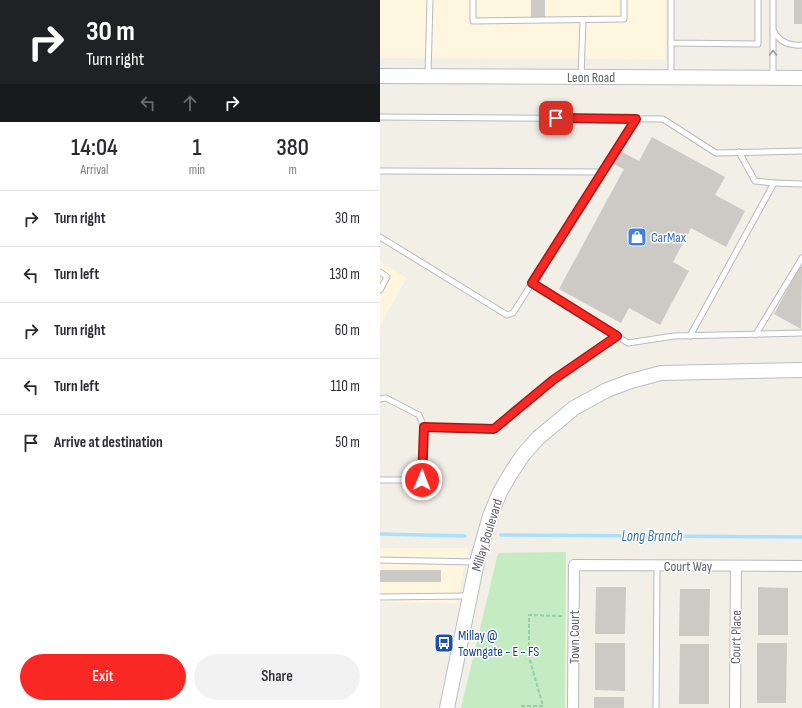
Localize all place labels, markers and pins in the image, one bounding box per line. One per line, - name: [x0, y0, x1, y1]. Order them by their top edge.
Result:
- pin: [539, 101, 573, 135]
- shop icon: CarMax: [626, 226, 648, 248]
- place label: CarMax: [651, 229, 687, 246]
- place label: Millay @ Towngate - E - FS: [458, 627, 539, 660]
- bus stop icon: Millay @ Towngate - E - FS: [433, 632, 455, 654]

